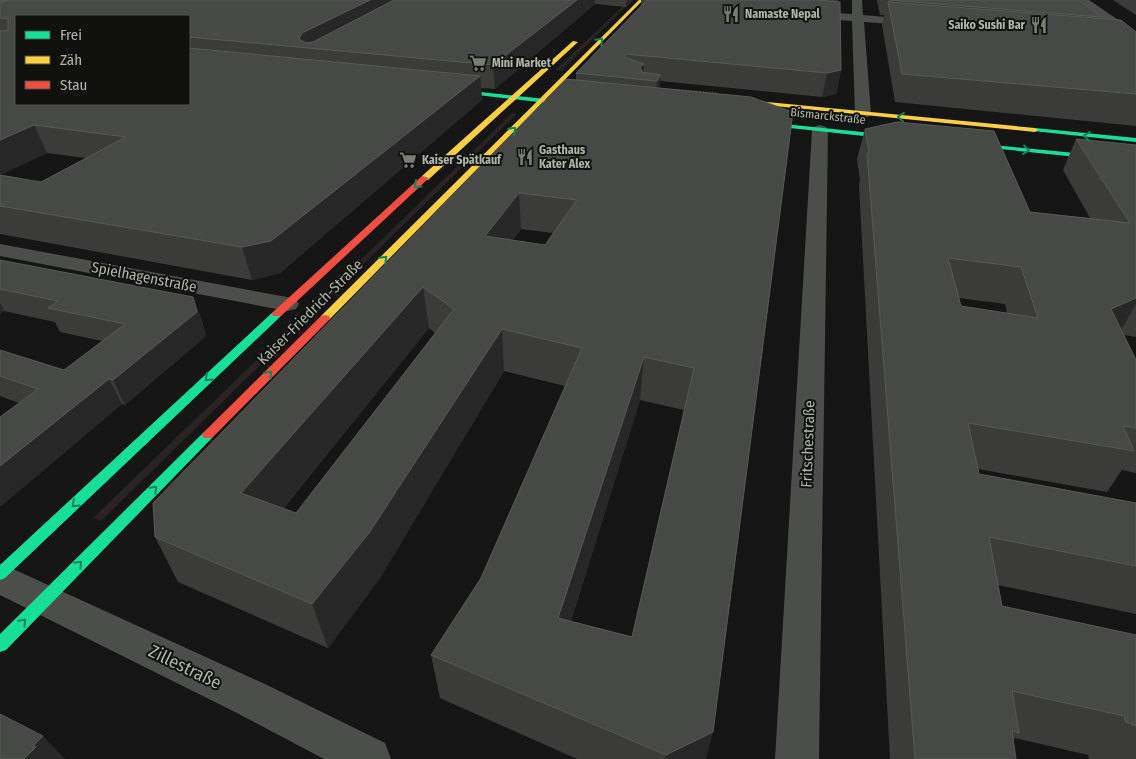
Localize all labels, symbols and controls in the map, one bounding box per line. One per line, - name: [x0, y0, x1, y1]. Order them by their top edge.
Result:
- restaurant icon: Namaste Nepal: [721, 4, 741, 24]
- place label: Namaste Nepal: [745, 7, 821, 21]
- legend: [15, 15, 190, 105]
- restaurant icon: Saiko Sushi Bar: [1029, 15, 1049, 35]
- place label: Saiko Sushi Bar: [948, 18, 1026, 32]
- text: Frei: [60, 26, 82, 44]
- one-way arrow: [594, 38, 603, 47]
- text: Zäh: [60, 51, 82, 69]
- supermarket icon: Mini Market: [468, 53, 488, 73]
- place label: Mini Market: [492, 56, 552, 70]
- text: Stau: [60, 76, 87, 94]
- street label: Bismarckstraße: [790, 105, 866, 127]
- one-way arrow: [897, 112, 905, 123]
- one-way arrow: [507, 126, 516, 135]
- one-way arrow: [1083, 131, 1091, 142]
- place label: Gasthaus Kater Alex: [539, 143, 590, 171]
- one-way arrow: [1022, 144, 1030, 155]
- restaurant icon: Gasthaus Kater Alex: [515, 147, 535, 167]
- supermarket icon: Kaiser Spätkauf: [398, 150, 418, 170]
- place label: Kaiser Spätkauf: [422, 153, 502, 167]
- one-way arrow: [414, 179, 423, 188]
- street label: Kaiser-Friedrich-Straße: [254, 256, 366, 368]
- one-way arrow: [378, 256, 387, 265]
- street label: Spielhagenstraße: [90, 258, 198, 296]
- one-way arrow: [264, 371, 273, 380]
- one-way arrow: [205, 372, 214, 381]
- street label: Fritschestraße: [797, 400, 819, 488]
- one-way arrow: [149, 486, 158, 495]
- one-way arrow: [72, 498, 81, 507]
- one-way arrow: [74, 561, 83, 570]
- one-way arrow: [17, 619, 26, 628]
- street label: Zillestraße: [145, 640, 225, 694]

